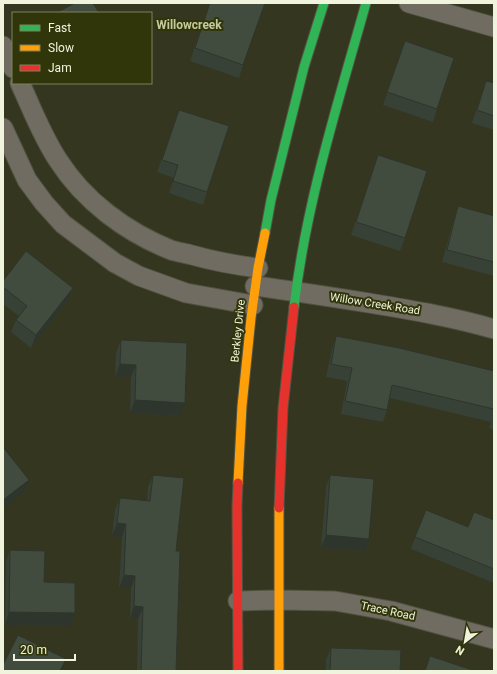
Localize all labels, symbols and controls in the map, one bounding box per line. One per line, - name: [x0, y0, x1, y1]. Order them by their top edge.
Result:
- legend: [12, 12, 152, 84]
- district label: Willowcreek: [156, 18, 222, 32]
- text: Fast: [48, 21, 71, 35]
- text: Slow: [48, 41, 74, 55]
- text: Jam: [48, 61, 72, 75]
- street label: Willow Creek Road: [329, 290, 421, 318]
- street label: Berkley Drive: [228, 299, 248, 363]
- street label: Trace Road: [360, 599, 416, 623]
- north arrow: [445, 622, 485, 662]
- scale bar: [14, 636, 75, 662]
- text: N: [453, 642, 467, 658]
- text: 20 m: [20, 643, 47, 657]

